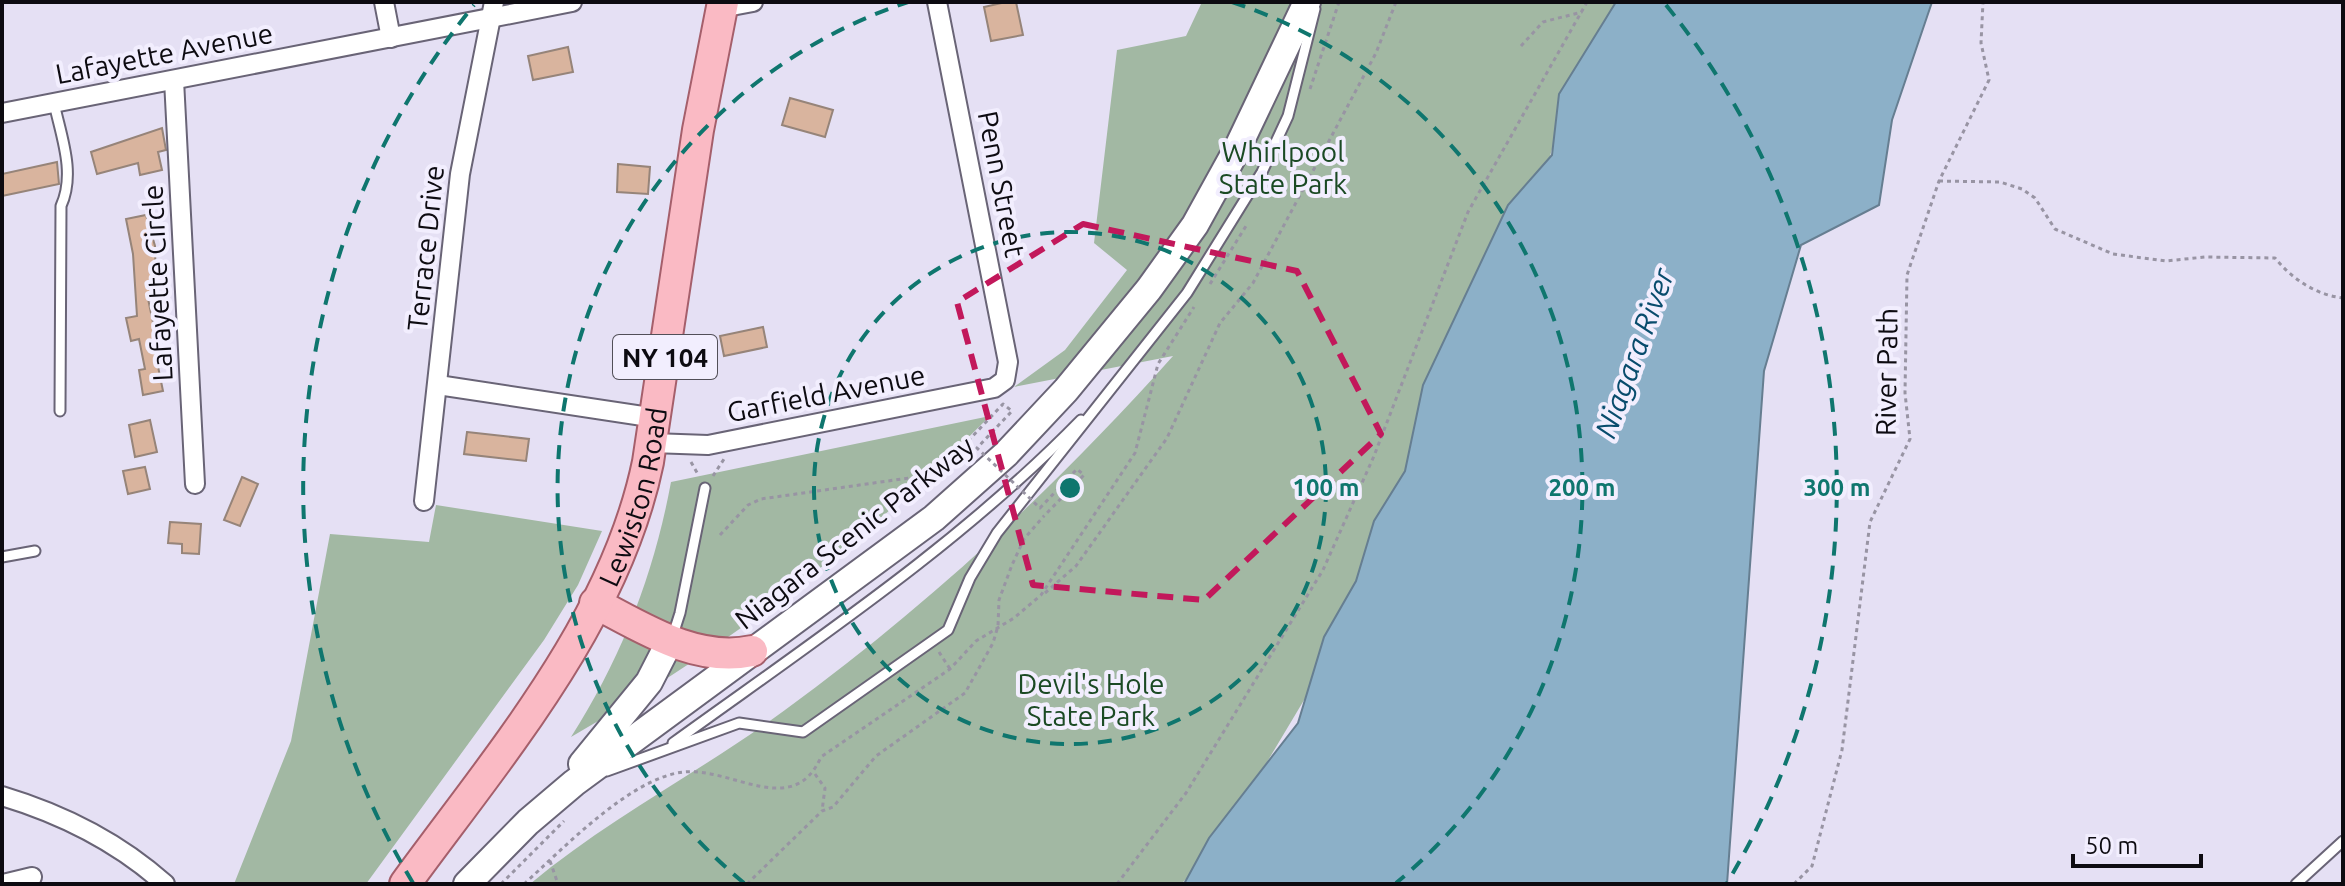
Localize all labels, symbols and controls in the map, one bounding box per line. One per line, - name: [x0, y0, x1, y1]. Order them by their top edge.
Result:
- street label: Lafayette Avenue: [53, 17, 275, 89]
- street label: Penn Street: [973, 108, 1031, 260]
- park label: Whirlpool State Park: [1219, 136, 1347, 199]
- street label: Terrace Drive: [401, 164, 449, 332]
- street label: Lafayette Circle: [136, 184, 178, 382]
- water label: Niagara River: [1588, 262, 1681, 442]
- street label: River Path: [1869, 308, 1903, 436]
- road number: NY 104: [613, 335, 717, 379]
- street label: Garfield Avenue: [724, 359, 928, 427]
- street label: Lewiston Road: [592, 405, 672, 591]
- street label: Niagara Scenic Parkway: [729, 429, 979, 635]
- centre of rings: [1056, 474, 1084, 502]
- text: 100 m: [1293, 474, 1359, 501]
- text: 200 m: [1549, 474, 1615, 501]
- text: 300 m: [1804, 474, 1870, 501]
- park label: Devil's Hole State Park: [1017, 668, 1165, 731]
- scale bar: [2073, 818, 2201, 868]
- text: 50 m: [2085, 832, 2138, 859]

